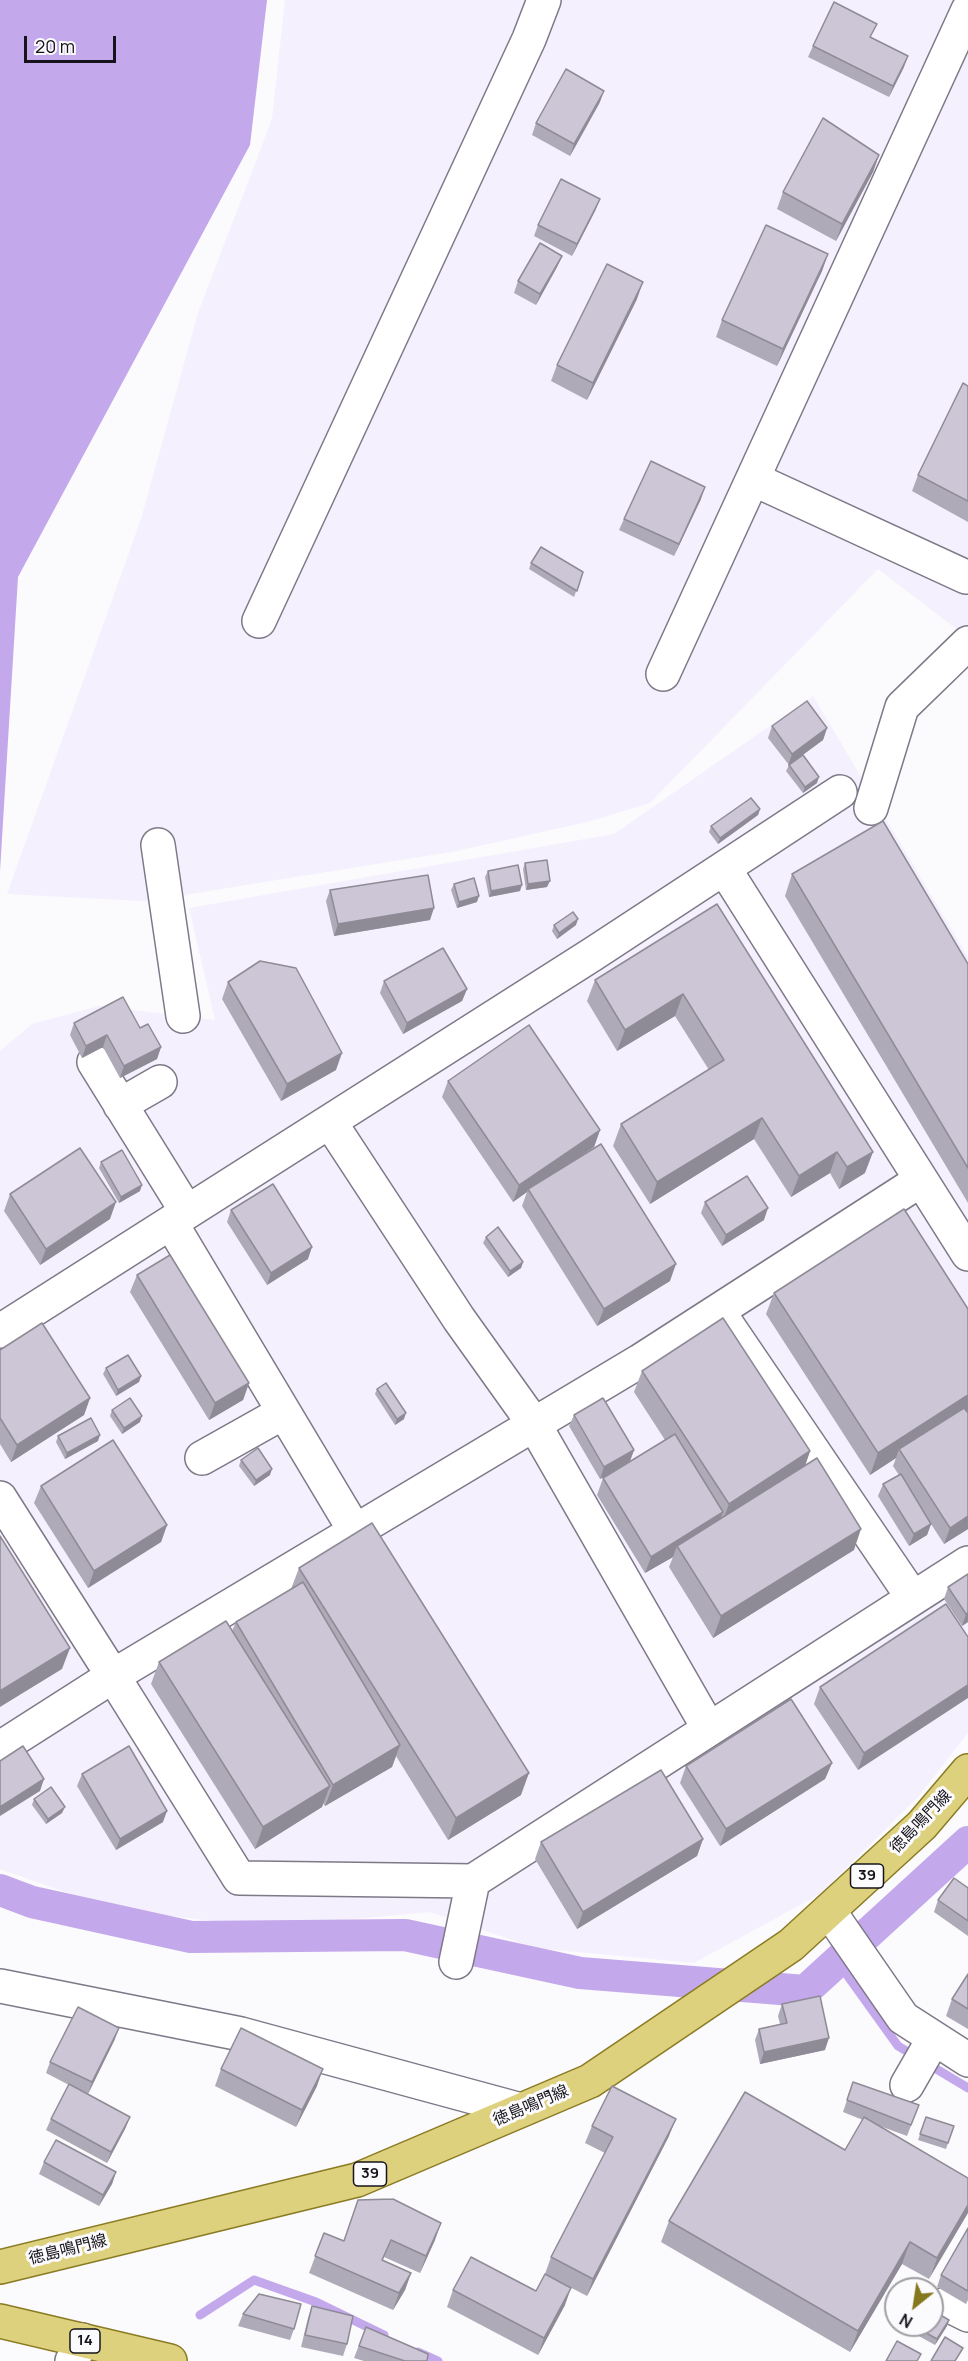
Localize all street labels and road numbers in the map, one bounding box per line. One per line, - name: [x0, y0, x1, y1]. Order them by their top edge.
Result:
- street label: 徳島鳴門線: [886, 1787, 956, 1857]
- road number: 39: [850, 1864, 884, 1888]
- street label: 徳島鳴門線: [490, 2082, 572, 2130]
- road number: 39: [354, 2162, 386, 2186]
- street label: 徳島鳴門線: [27, 2231, 109, 2269]
- road number: 14: [70, 2329, 100, 2353]

